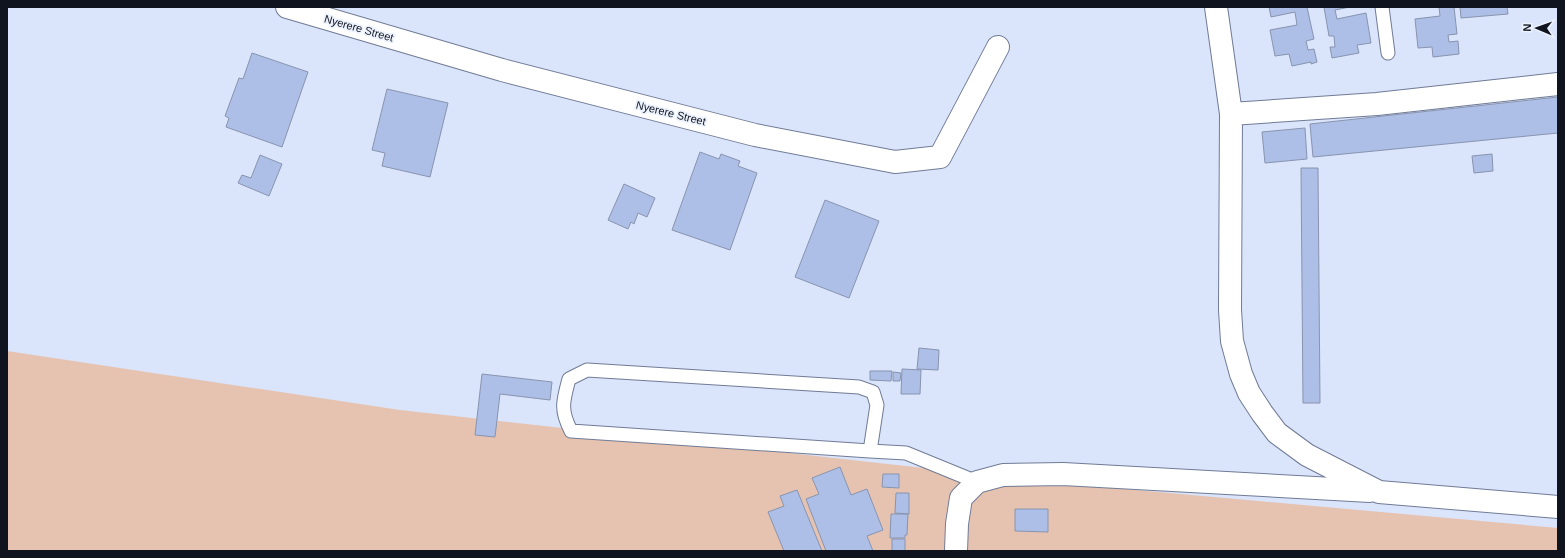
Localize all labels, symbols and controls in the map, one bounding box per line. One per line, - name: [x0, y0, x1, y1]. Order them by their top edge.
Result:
- north arrow: [1517, 8, 1557, 48]
- street label: Nyerere Street: [323, 12, 395, 44]
- text: N: [1521, 23, 1533, 32]
- street label: Nyerere Street: [635, 99, 707, 127]

